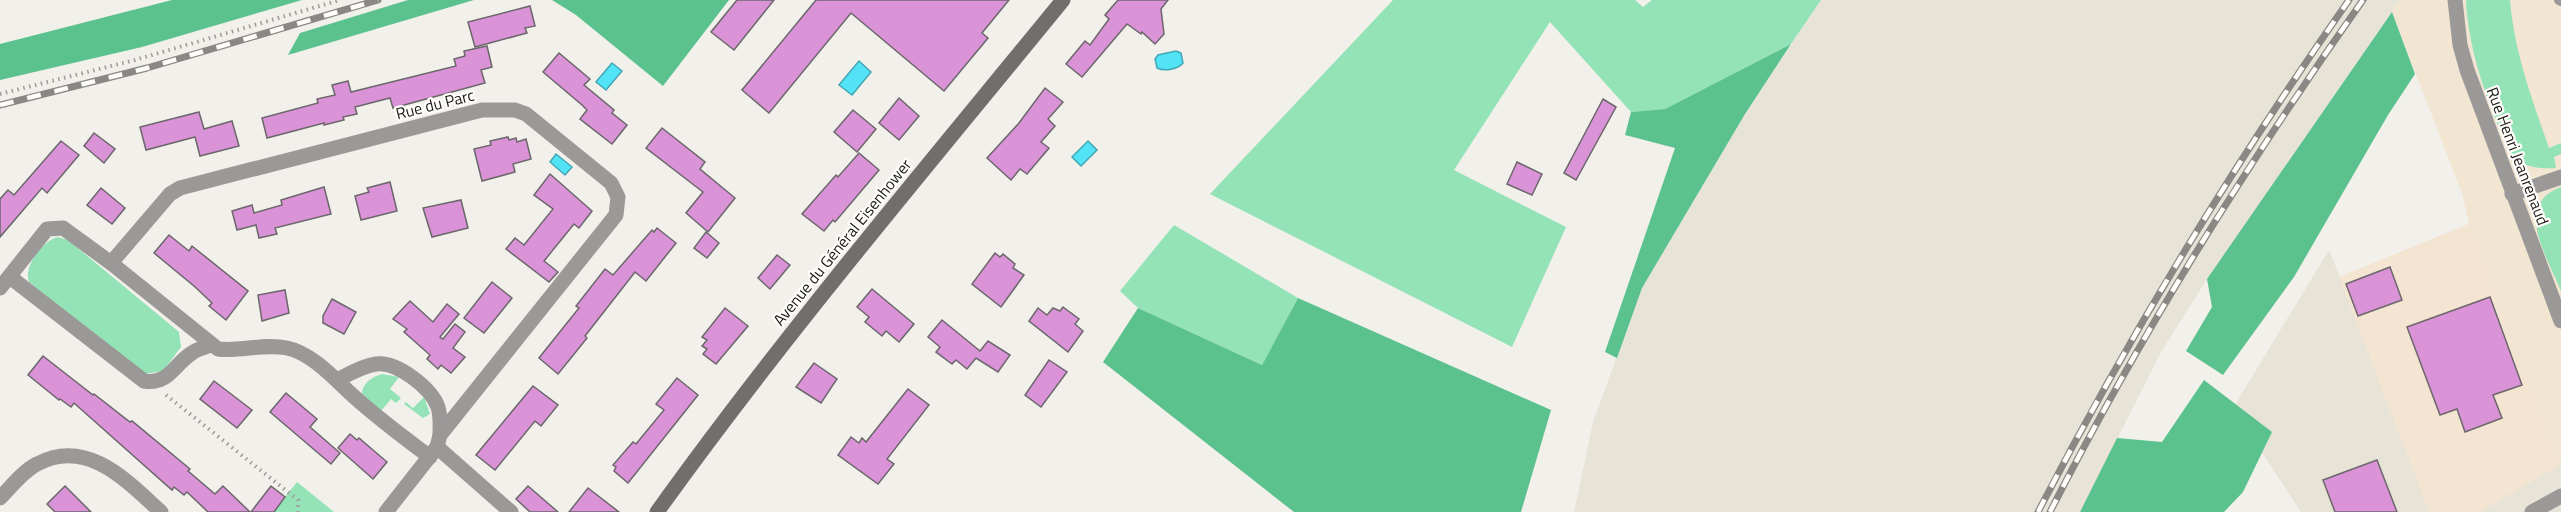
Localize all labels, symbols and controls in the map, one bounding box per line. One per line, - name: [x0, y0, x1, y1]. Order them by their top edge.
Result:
- street label: Rue du Parc: [393, 83, 477, 125]
- street label: Rue Henri Jeanrenaud: [2481, 83, 2555, 229]
- street label: Avenue du Général Eisenhower: [767, 153, 917, 331]

